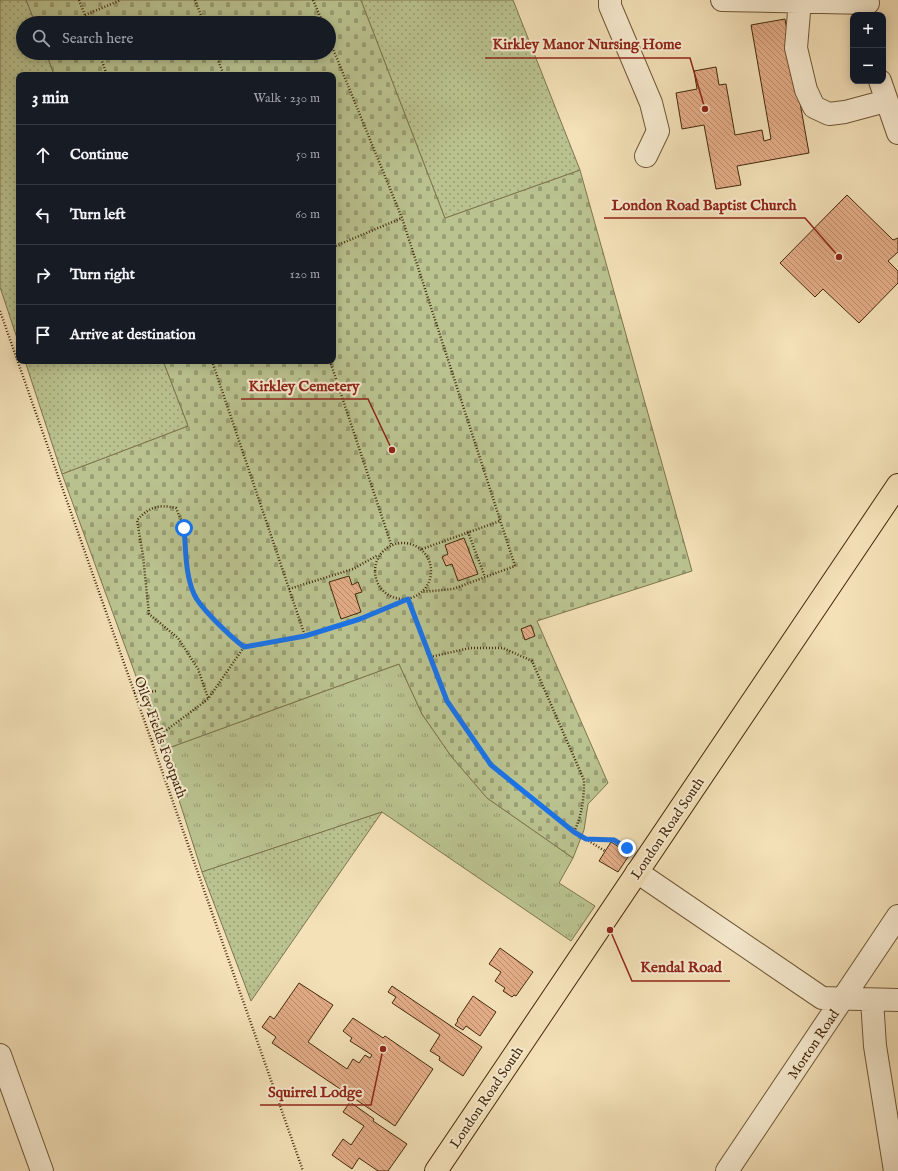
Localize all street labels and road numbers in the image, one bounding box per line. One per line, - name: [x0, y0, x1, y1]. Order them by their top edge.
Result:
- street label: Oiley Fields Footpath: [130, 674, 191, 801]
- street label: London Road South: [627, 774, 709, 883]
- street label: Morton Road: [784, 1006, 844, 1083]
- street label: London Road South: [446, 1043, 528, 1152]

